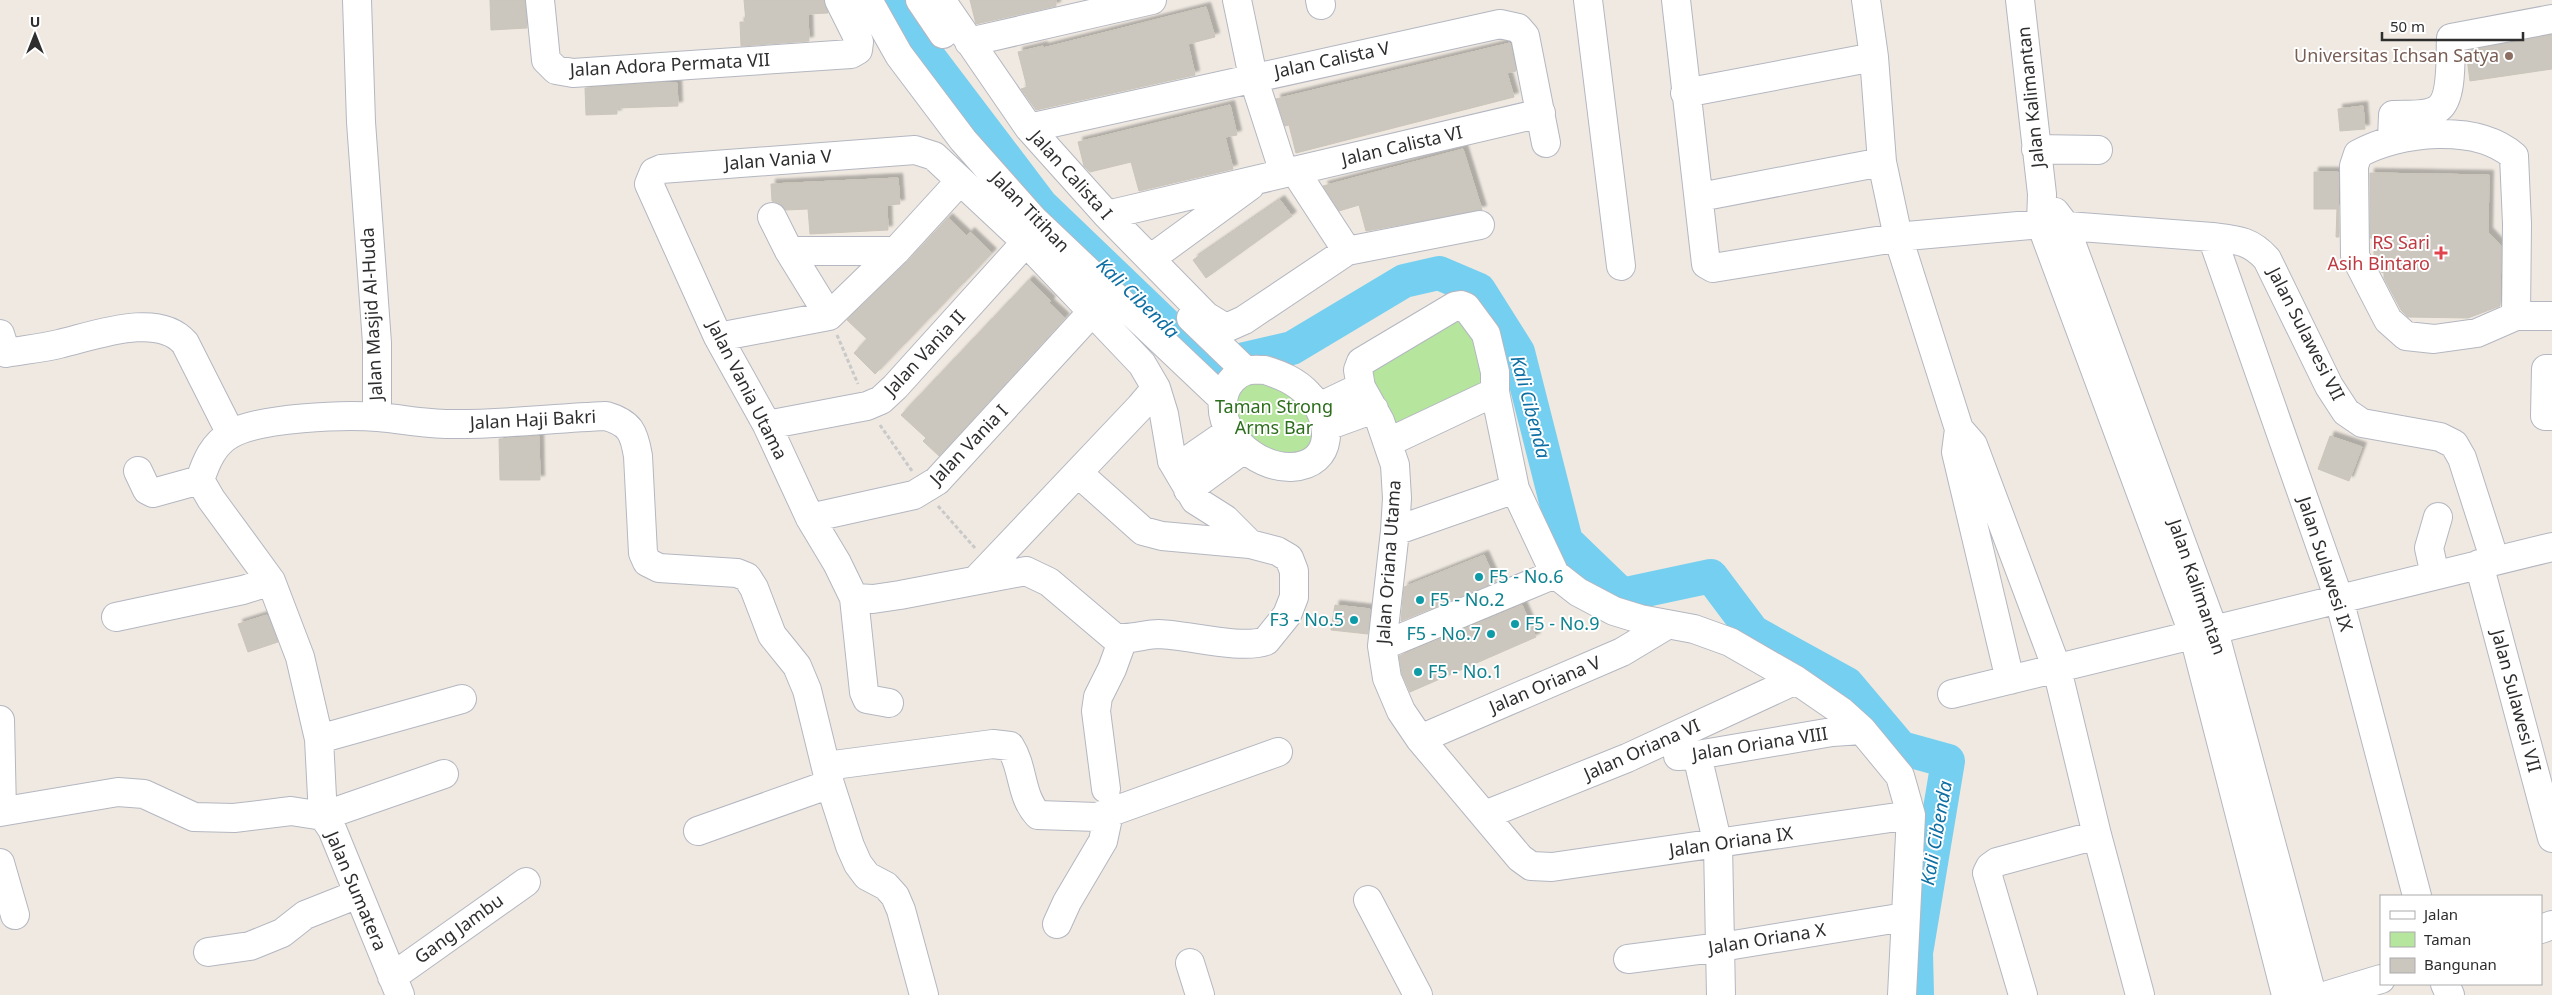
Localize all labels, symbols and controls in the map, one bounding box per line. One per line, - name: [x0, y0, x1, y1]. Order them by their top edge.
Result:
- north arrow: [10, 10, 60, 60]
- scale bar: [2382, 10, 2523, 42]
- text: U: [30, 12, 40, 31]
- text: 50 m: [2390, 16, 2425, 36]
- street label: Jalan Kalimantan: [2011, 25, 2050, 171]
- street label: Jalan Calista V: [1270, 35, 1392, 83]
- place label: Universitas Ichsan Satya: [2294, 43, 2499, 67]
- street label: Jalan Adora Permata VII: [567, 47, 771, 81]
- marker: Universitas Ichsan Satya: [2503, 50, 2515, 62]
- street label: Jalan Calista VI: [1337, 119, 1464, 171]
- street label: Jalan Calista I: [1024, 123, 1118, 224]
- street label: Jalan Vania V: [722, 143, 833, 175]
- street label: Jalan Titihan: [985, 164, 1075, 257]
- street label: Jalan Masjid Al-Huda: [354, 227, 388, 403]
- place label: RS Sari Asih Bintaro: [2327, 230, 2430, 275]
- marker: RS Sari Asih Bintaro: [2434, 246, 2448, 260]
- water label: Kali Cibenda: [1091, 252, 1185, 344]
- street label: Jalan Sulawesi VII: [2262, 261, 2351, 404]
- street label: Jalan Vania II: [877, 304, 970, 402]
- street label: Jalan Vania Utama: [701, 314, 793, 463]
- water label: Kali Cibenda: [1505, 353, 1557, 462]
- park label: Taman Strong Arms Bar: [1215, 394, 1333, 439]
- street label: Jalan Vania I: [923, 399, 1013, 491]
- street label: Jalan Haji Bakri: [467, 404, 597, 434]
- street label: Jalan Oriana Utama: [1370, 479, 1406, 647]
- street label: Jalan Sulawesi IX: [2292, 491, 2359, 634]
- street label: Jalan Kalimantan: [2163, 514, 2232, 658]
- place label: F5 - No.6: [1489, 564, 1563, 588]
- marker: F5 - No.6: [1473, 571, 1485, 583]
- place label: F5 - No.2: [1430, 587, 1504, 611]
- marker: F5 - No.2: [1414, 594, 1426, 606]
- place label: F3 - No.5: [1270, 607, 1344, 631]
- place label: F5 - No.9: [1525, 611, 1599, 635]
- marker: F3 - No.5: [1348, 614, 1360, 626]
- marker: F5 - No.9: [1509, 618, 1521, 630]
- place label: F5 - No.7: [1407, 621, 1481, 645]
- street label: Jalan Sulawesi VII: [2486, 625, 2548, 775]
- marker: F5 - No.7: [1485, 628, 1497, 640]
- street label: Jalan Oriana V: [1484, 650, 1604, 719]
- place label: F5 - No.1: [1428, 659, 1502, 683]
- marker: F5 - No.1: [1412, 666, 1424, 678]
- street label: Jalan Oriana VI: [1578, 713, 1703, 786]
- street label: Jalan Oriana VIII: [1688, 720, 1829, 766]
- water label: Kali Cibenda: [1914, 779, 1958, 887]
- street label: Jalan Oriana IX: [1666, 820, 1795, 862]
- street label: Jalan Sumatera: [320, 825, 393, 954]
- street label: Gang Jambu: [409, 888, 508, 969]
- legend: [2380, 895, 2542, 985]
- text: Jalan: [2422, 904, 2458, 924]
- street label: Jalan Oriana X: [1705, 917, 1828, 959]
- text: Taman: [2424, 929, 2471, 949]
- text: Bangunan: [2424, 954, 2497, 974]

